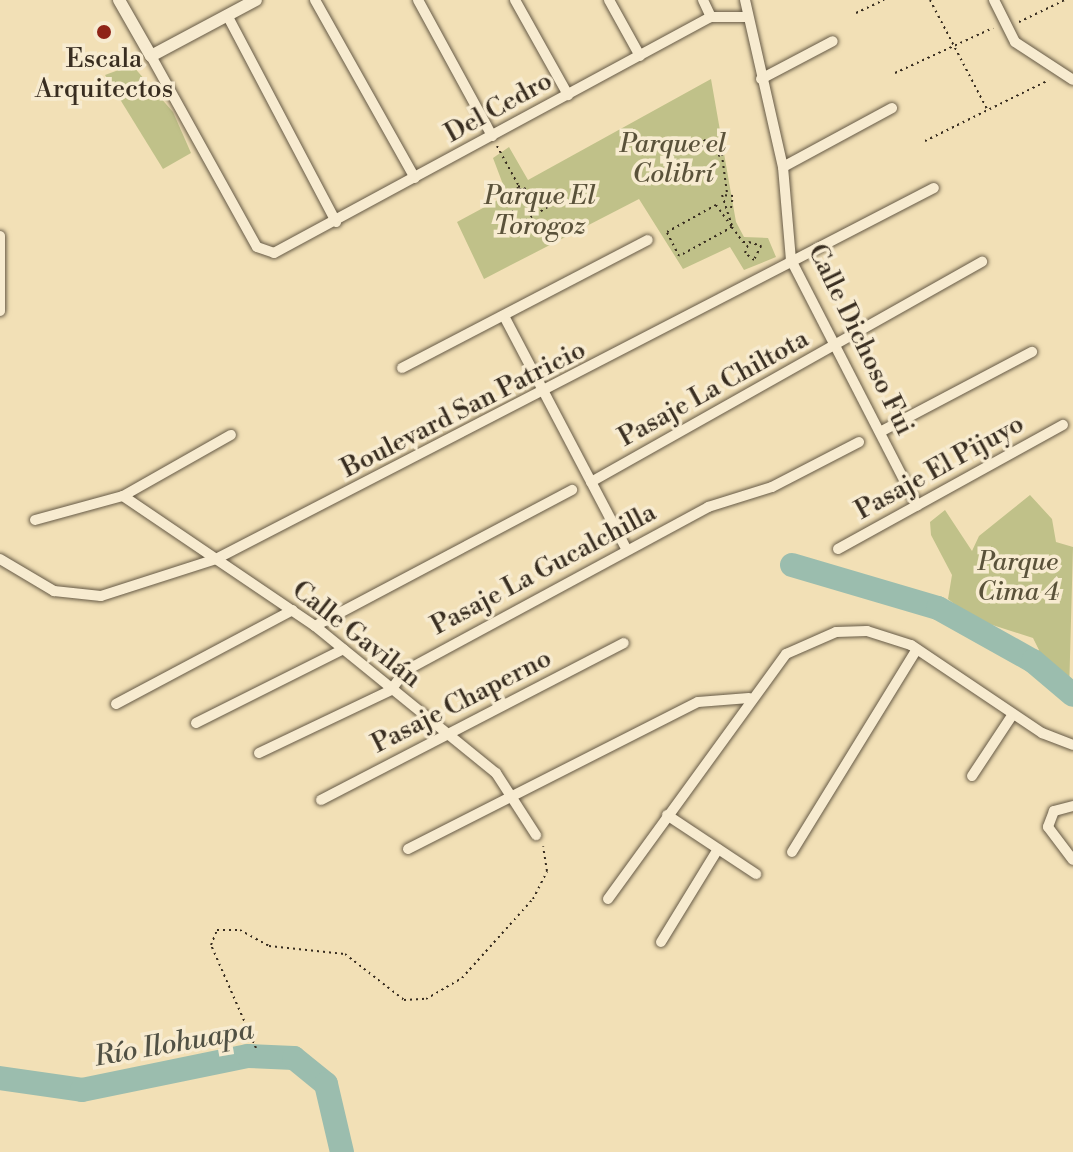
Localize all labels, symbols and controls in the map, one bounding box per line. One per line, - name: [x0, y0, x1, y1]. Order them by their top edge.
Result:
- marker: Escala Arquitectos: [95, 23, 113, 41]
- place label: Escala Arquitectos: [35, 44, 173, 106]
- street label: Del Cedro: [440, 66, 558, 150]
- park label: Parque el Colibrí: [620, 129, 726, 190]
- park label: Parque El Torogoz: [484, 181, 596, 242]
- street label: Calle Dichoso Fui: [800, 240, 920, 440]
- street label: Pasaje La Chiltota: [614, 324, 814, 454]
- street label: Boulevard San Patricio: [337, 335, 591, 485]
- street label: Pasaje El Pijuyo: [850, 409, 1030, 527]
- street label: Pasaje La Gucalchilla: [426, 497, 662, 643]
- park label: Parque Cima 4: [977, 547, 1059, 608]
- street label: Calle Gavilán: [285, 575, 427, 695]
- street label: Pasaje Chaperno: [367, 643, 557, 761]
- water label: Río Ilohuapa: [92, 1013, 256, 1075]

